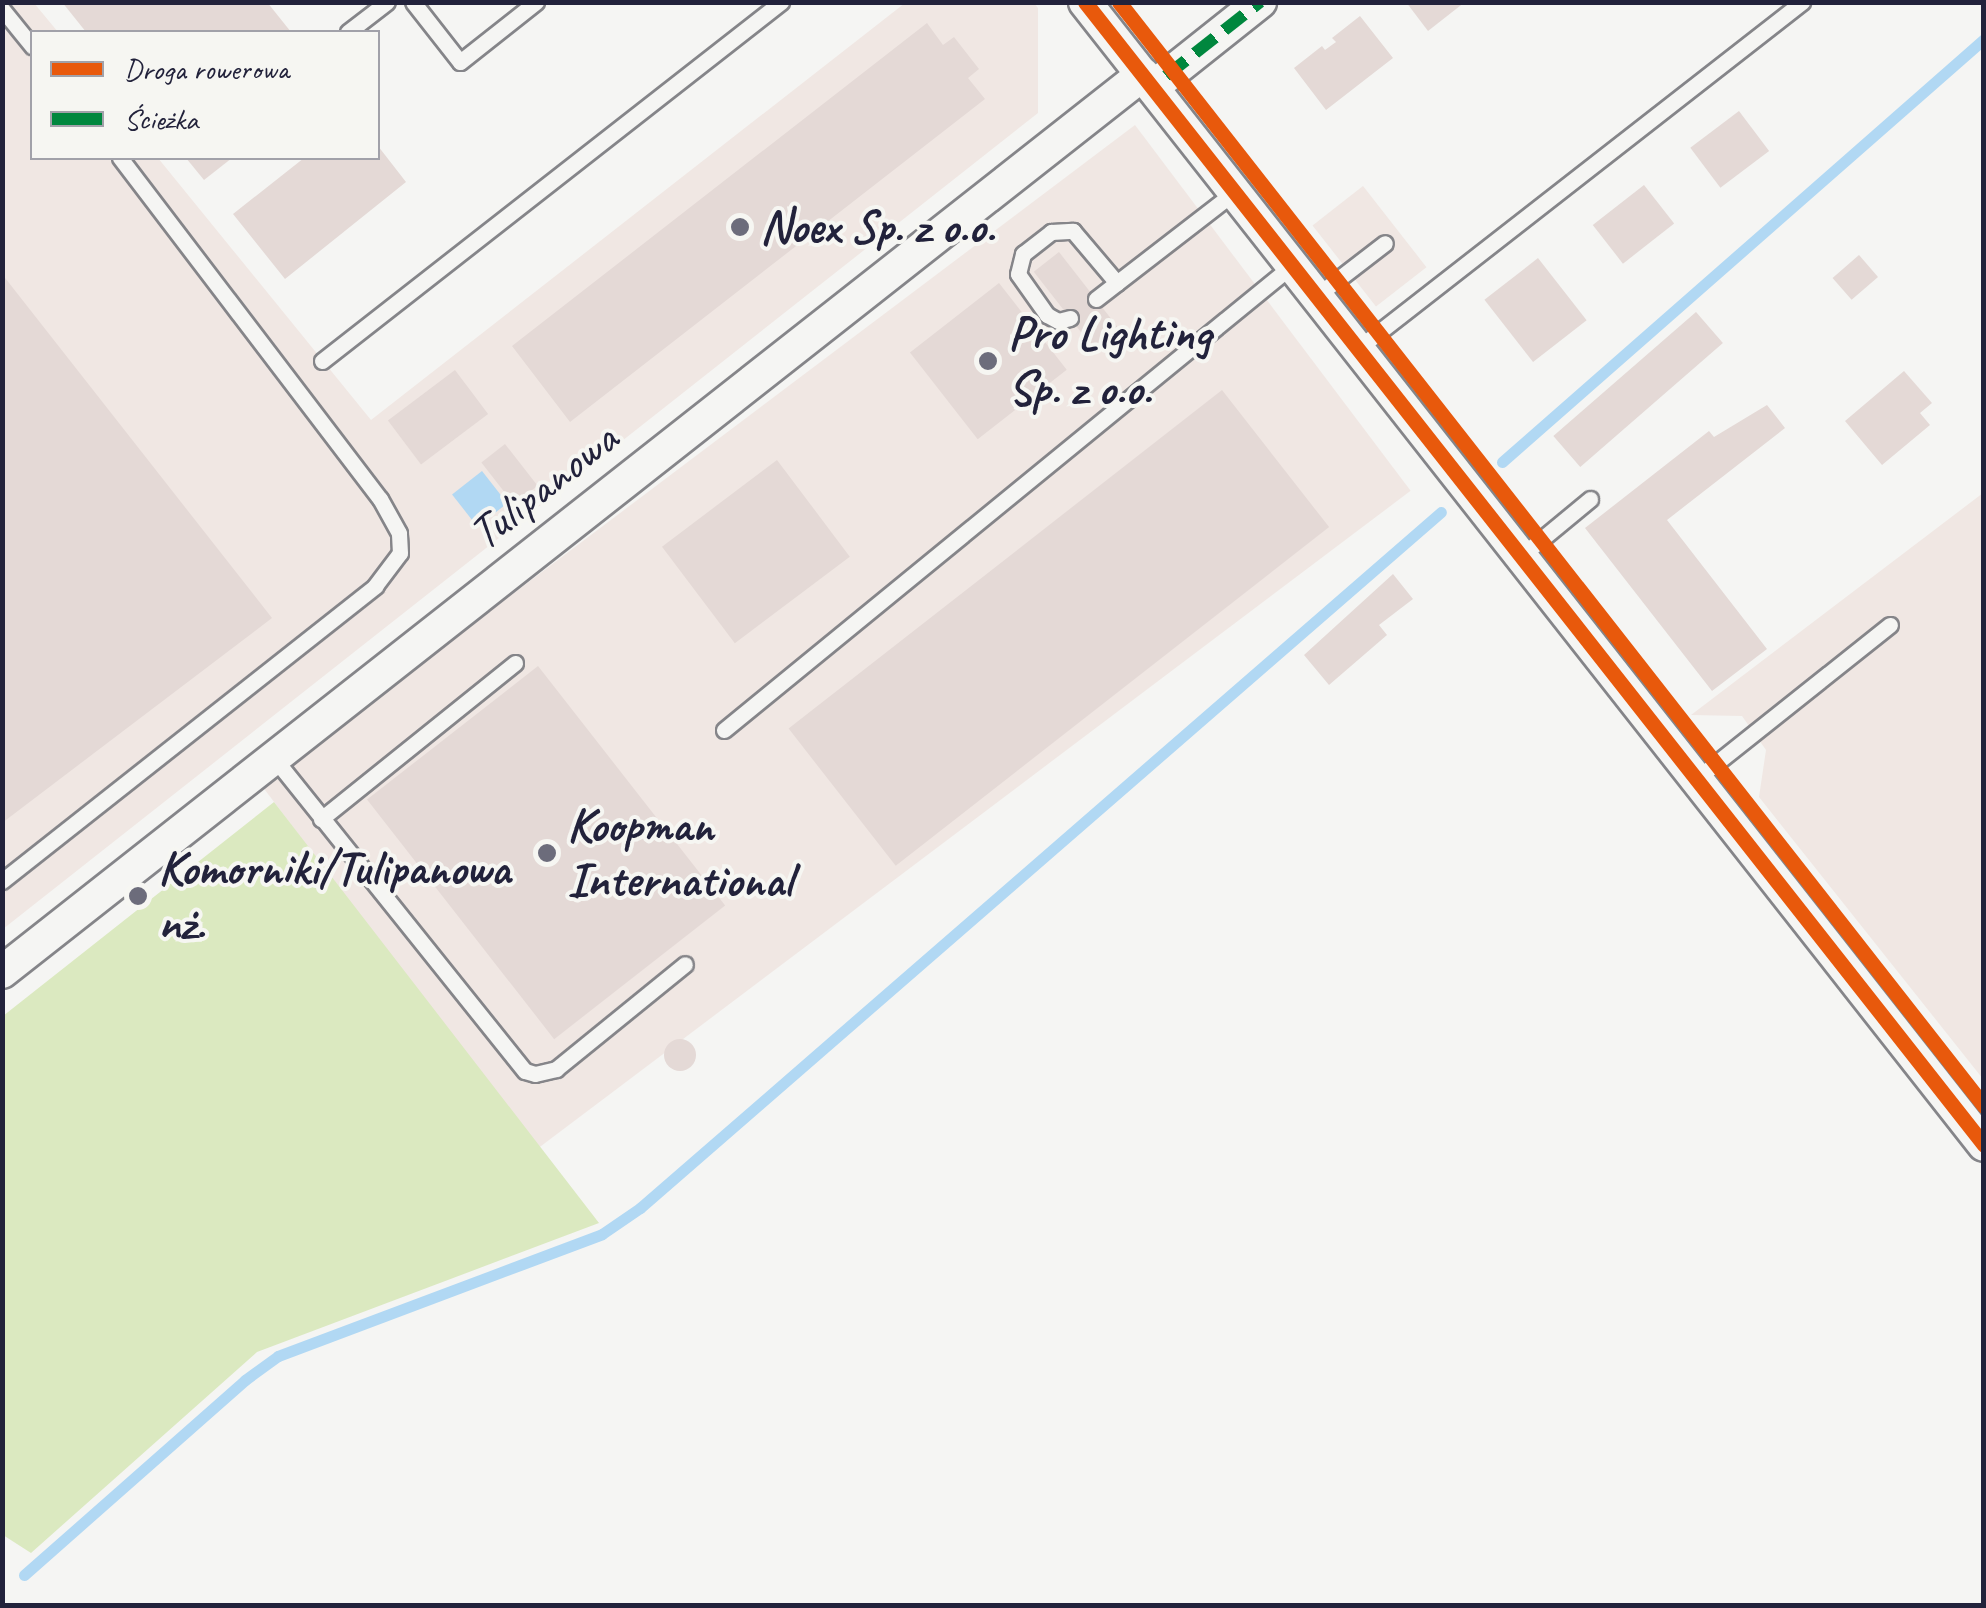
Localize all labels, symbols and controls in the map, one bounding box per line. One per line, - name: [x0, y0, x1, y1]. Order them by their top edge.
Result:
- legend: [30, 30, 380, 160]
- text: Droga rowerowa: [124, 50, 289, 88]
- text: Ścieżka: [124, 100, 198, 138]
- place label: Noex Sp. z o.o.: [760, 198, 995, 256]
- marker: Noex Sp. z o.o.: [729, 216, 751, 238]
- place label: Pro Lighting Sp. z o.o.: [1008, 304, 1212, 417]
- marker: Pro Lighting Sp. z o.o.: [977, 350, 999, 372]
- street label: Tulipanowa: [457, 410, 629, 562]
- place label: Koopman International: [567, 796, 792, 909]
- place label: Komorniki/Tulipanowa nż.: [158, 839, 510, 952]
- marker: Koopman International: [536, 842, 558, 864]
- marker: Komorniki/Tulipanowa nż.: [127, 885, 149, 907]

